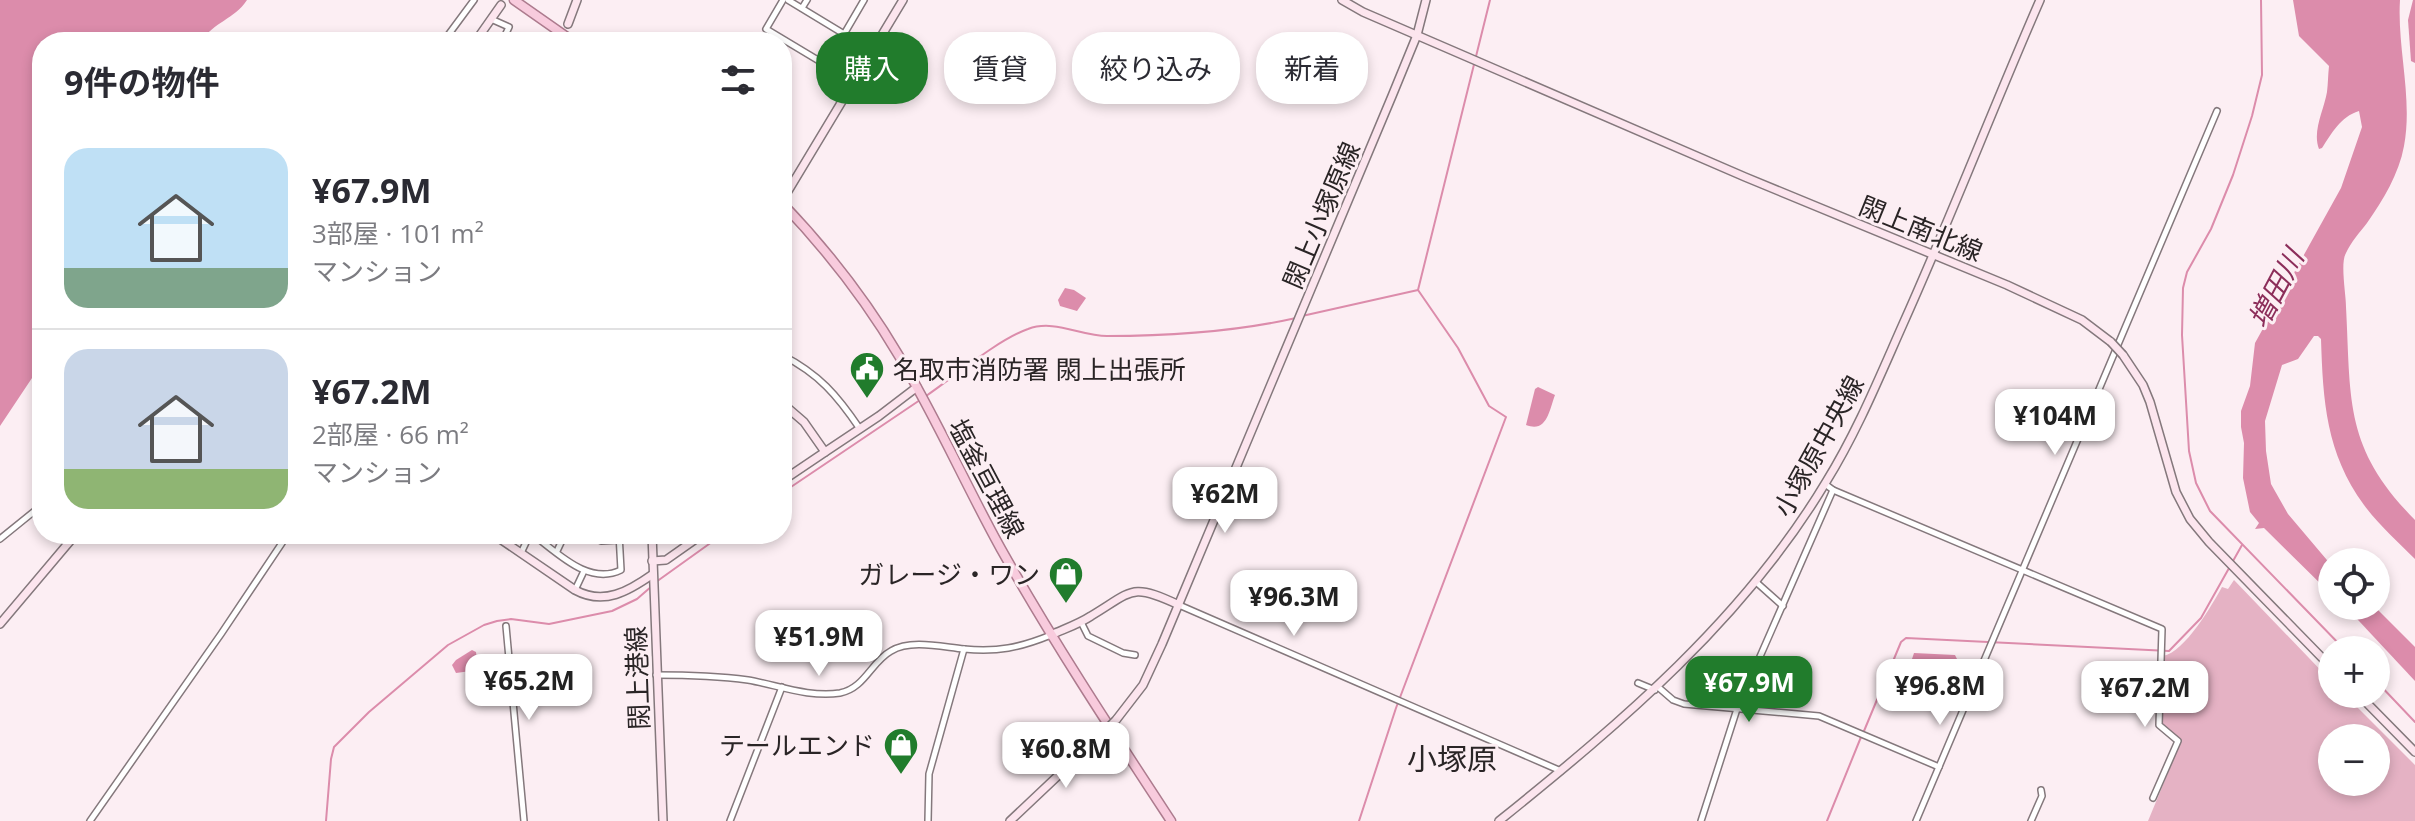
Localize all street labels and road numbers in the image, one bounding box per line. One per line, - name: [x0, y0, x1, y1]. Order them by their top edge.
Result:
- street label: 閖上小塚原線: [1274, 136, 1368, 294]
- street label: 閖上南北線: [1854, 187, 1988, 269]
- street label: 小塚原中央線: [1764, 369, 1872, 523]
- street label: 塩釜亘理線: [941, 412, 1033, 544]
- street label: 閖上港線: [617, 625, 657, 731]

